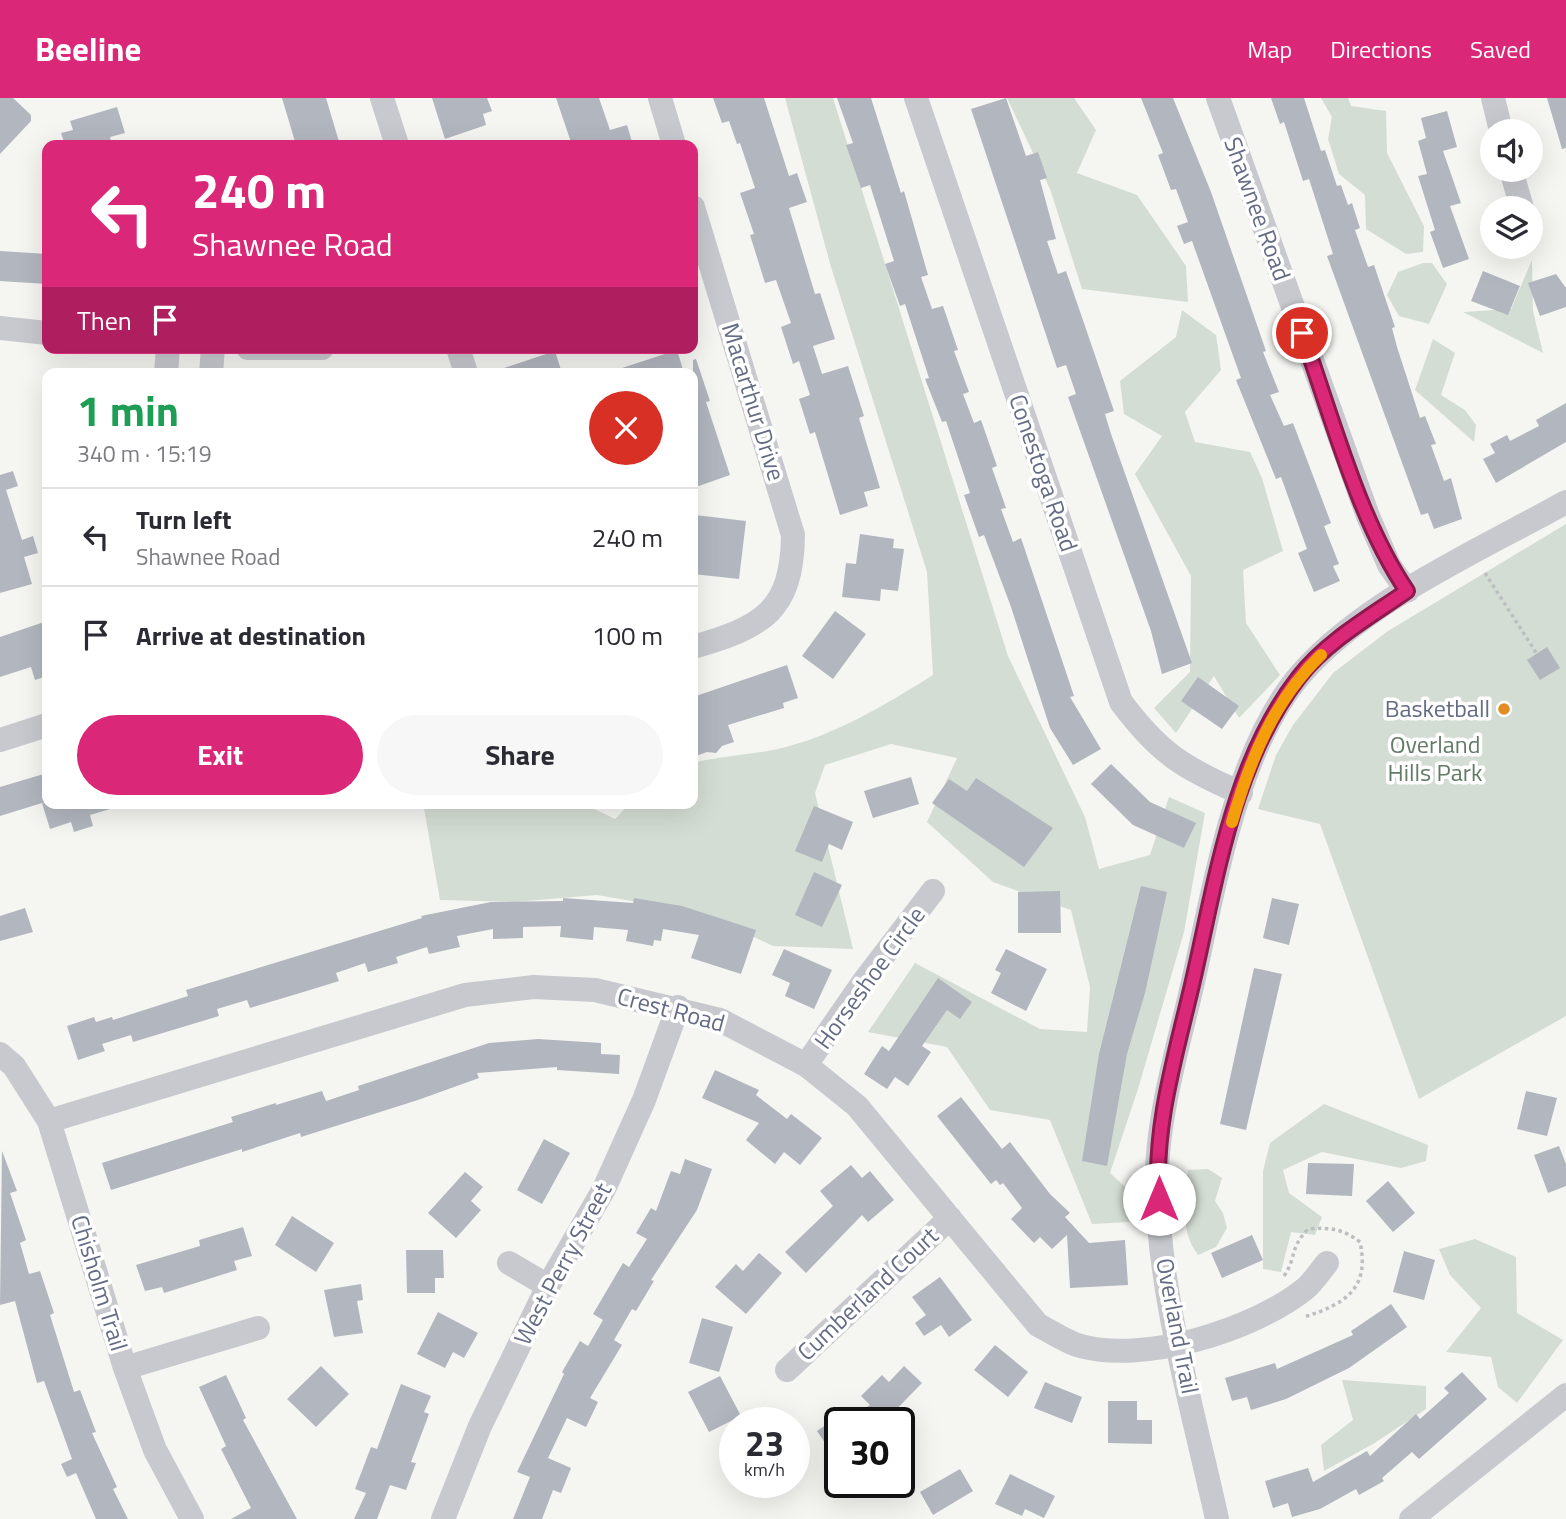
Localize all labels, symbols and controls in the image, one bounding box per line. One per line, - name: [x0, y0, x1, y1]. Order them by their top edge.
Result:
- text: Beeline: [35, 24, 141, 74]
- text: Map: [1247, 31, 1292, 67]
- text: Directions: [1330, 31, 1432, 67]
- text: Saved: [1470, 31, 1531, 67]
- map controls: [1480, 119, 1543, 259]
- button: sound: [1480, 119, 1543, 182]
- street label: Shawnee Road: [1215, 132, 1301, 286]
- text: 240 m: [192, 152, 326, 227]
- icon: left: [77, 168, 168, 259]
- button: layers: [1480, 196, 1543, 259]
- text: Shawnee Road: [192, 220, 393, 268]
- text: Then: [77, 301, 132, 340]
- icon: arrive: [146, 301, 184, 339]
- pin: [1272, 303, 1332, 363]
- icon: arrive: [1283, 314, 1321, 352]
- street label: Macarthur Drive: [713, 318, 795, 485]
- text: 1 min: [77, 378, 179, 442]
- street label: Conestoga Road: [1000, 389, 1088, 556]
- button: close: [589, 391, 663, 465]
- text: 340 m · 15:19: [77, 436, 212, 471]
- text: Turn left: [136, 500, 231, 539]
- icon: left: [77, 518, 115, 556]
- text: 240 m: [592, 518, 663, 557]
- text: Shawnee Road: [136, 539, 280, 574]
- icon: arrive: [77, 616, 115, 654]
- text: Arrive at destination: [136, 616, 366, 655]
- text: 100 m: [592, 616, 663, 655]
- place label: Basketball: [1385, 690, 1490, 726]
- marker: Basketball: [1496, 701, 1512, 717]
- button: Exit: [77, 715, 363, 795]
- button: Share: [377, 715, 663, 795]
- park label: Overland Hills Park: [1388, 726, 1483, 790]
- street label: Horseshoe Circle: [805, 898, 933, 1056]
- street label: Crest Road: [613, 977, 729, 1041]
- position arrow: [1122, 1162, 1196, 1236]
- street label: West Perry Street: [504, 1175, 620, 1351]
- street label: Chisholm Trail: [62, 1210, 138, 1355]
- street label: Cumberland Court: [788, 1218, 947, 1369]
- street label: Overland Trail: [1147, 1255, 1209, 1397]
- speed limit sign: 30: [824, 1407, 915, 1498]
- text: 23: [745, 1416, 784, 1470]
- text: km/h: [744, 1456, 785, 1483]

